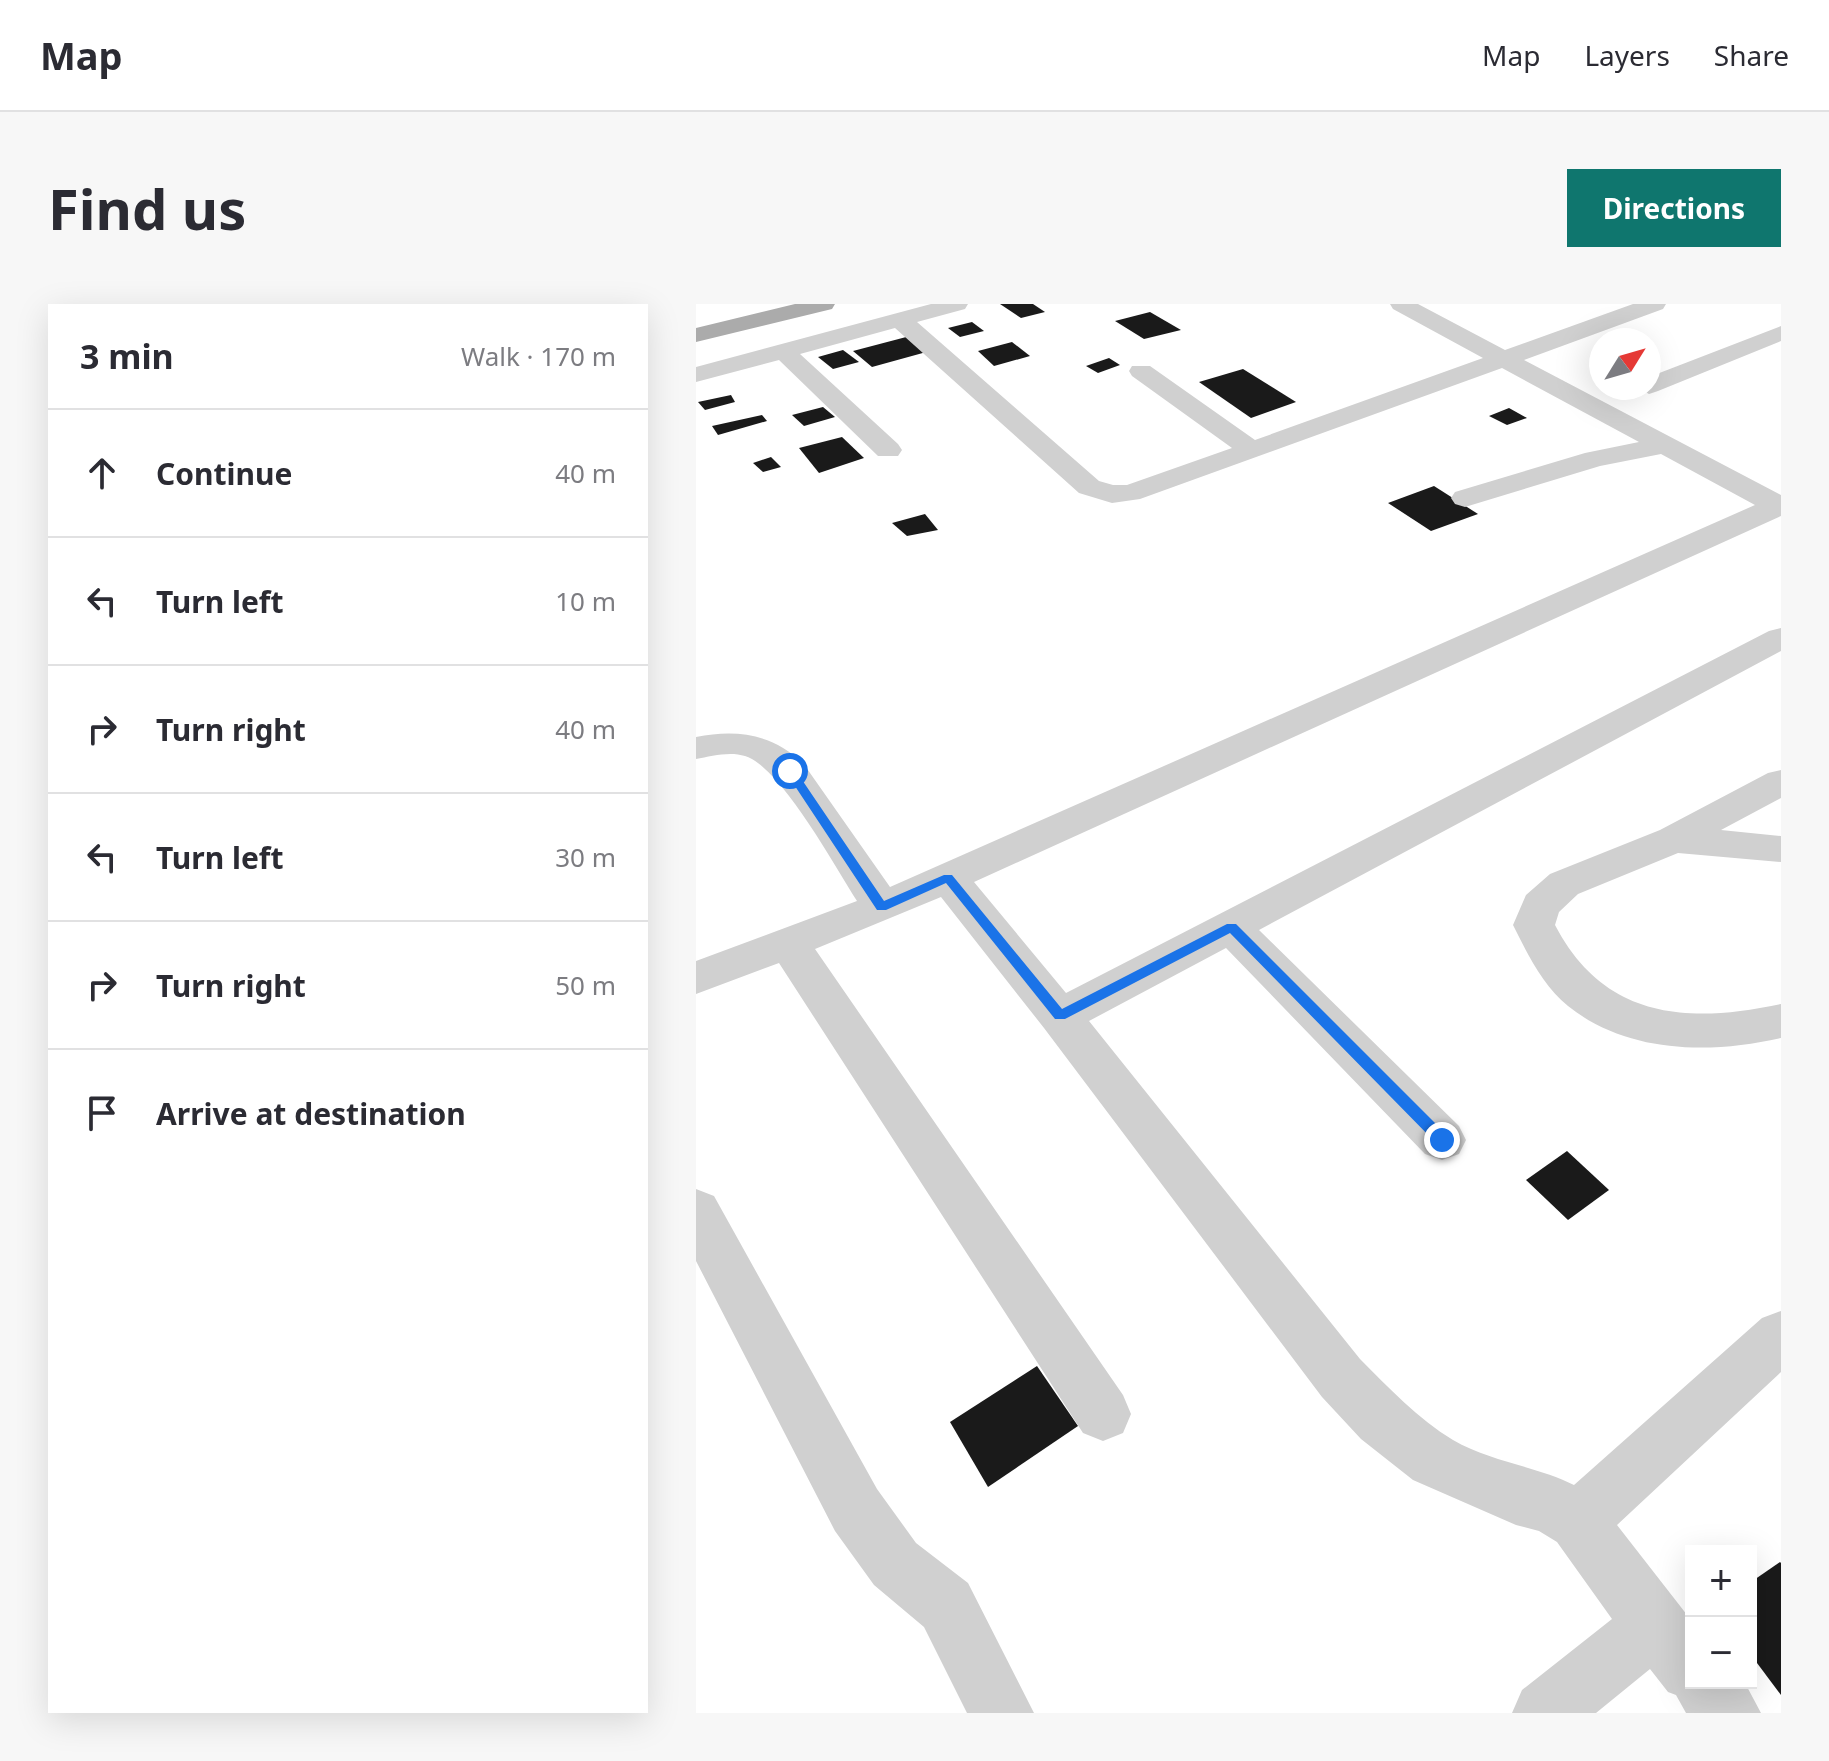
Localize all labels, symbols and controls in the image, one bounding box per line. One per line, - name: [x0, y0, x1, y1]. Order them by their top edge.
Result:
- text: Map: [40, 29, 123, 81]
- text: Map: [1482, 36, 1540, 74]
- text: Layers: [1584, 36, 1670, 74]
- text: Share: [1714, 36, 1789, 74]
- button: Directions: [1567, 169, 1781, 247]
- text: Find us: [48, 170, 246, 246]
- north arrow: [1589, 328, 1661, 400]
- text: 3 min: [80, 333, 174, 379]
- text: Walk · 170 m: [461, 338, 616, 374]
- icon: ahead: [80, 451, 124, 495]
- text: Continue: [156, 453, 292, 494]
- text: 40 m: [555, 455, 616, 491]
- icon: left: [80, 579, 124, 623]
- text: Turn left: [156, 581, 284, 622]
- text: 10 m: [555, 583, 616, 619]
- icon: right: [80, 707, 124, 751]
- text: Turn right: [156, 709, 306, 750]
- text: 40 m: [555, 711, 616, 747]
- route start: [772, 753, 808, 789]
- icon: left: [80, 835, 124, 879]
- text: Turn left: [156, 837, 284, 878]
- text: 30 m: [555, 839, 616, 875]
- icon: right: [80, 963, 124, 1007]
- text: Turn right: [156, 965, 306, 1006]
- text: 50 m: [555, 967, 616, 1003]
- icon: arrive: [80, 1091, 124, 1135]
- text: Arrive at destination: [156, 1093, 466, 1134]
- route end: [1424, 1122, 1460, 1158]
- map controls: [1685, 1545, 1757, 1689]
- button: +: [1685, 1545, 1757, 1617]
- button: −: [1685, 1617, 1757, 1689]

